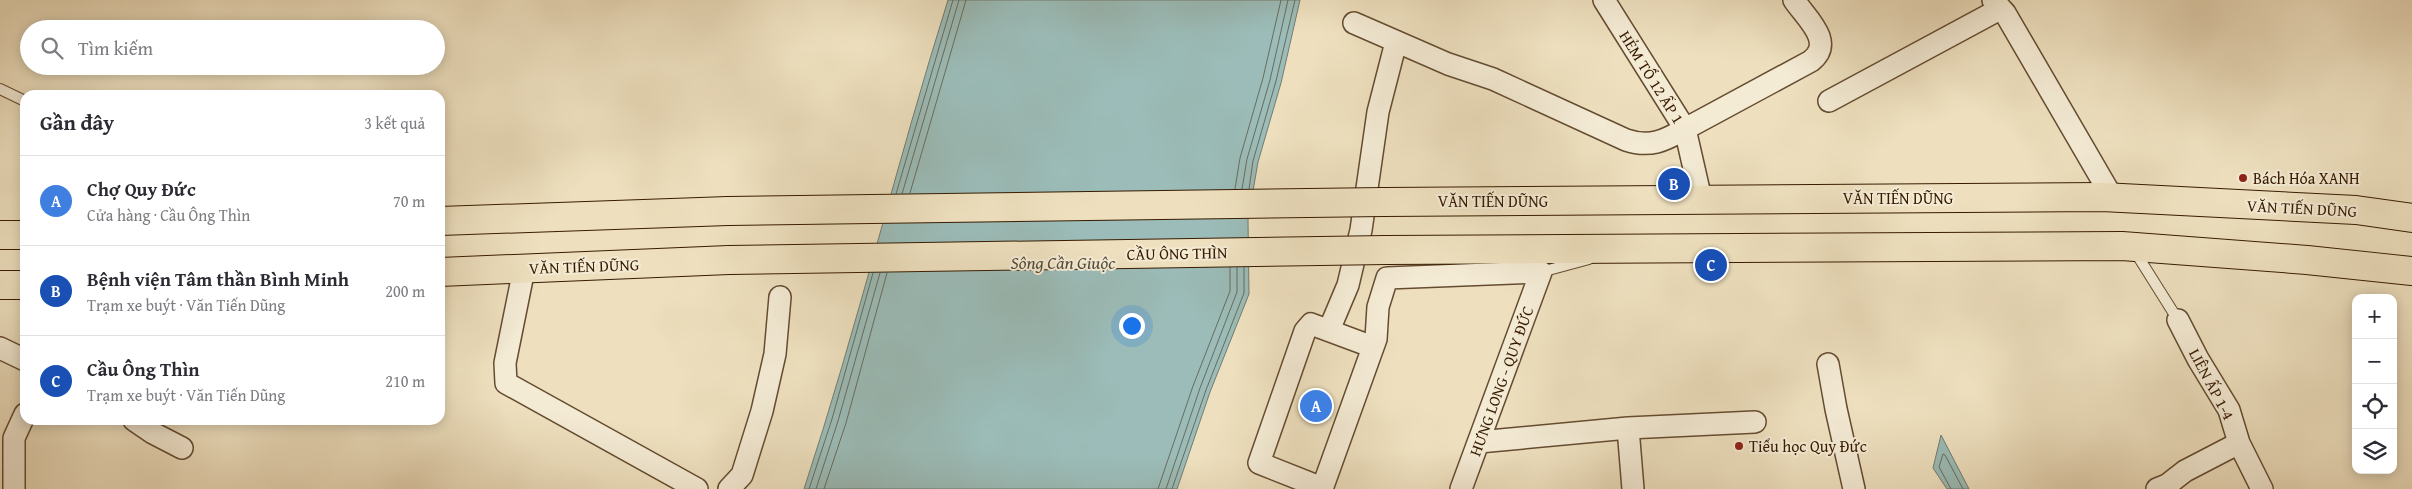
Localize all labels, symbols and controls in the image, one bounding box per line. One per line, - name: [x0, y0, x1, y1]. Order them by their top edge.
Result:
- search box: [20, 20, 445, 75]
- street label: HẺM TỔ 12 ẤP 1: [1614, 26, 1690, 128]
- icon: search: [38, 34, 66, 62]
- text: Tìm kiếm: [78, 34, 153, 62]
- text: Gần đây: [40, 107, 114, 138]
- text: 3 kết quả: [364, 111, 425, 135]
- pin: B: [1658, 165, 1690, 203]
- place label: Bách Hóa XANH: [2253, 166, 2360, 190]
- marker: Bách Hóa XANH: [2237, 172, 2249, 184]
- text: Chợ Quy Đức: [87, 175, 196, 203]
- street label: VĂN TIẾN DŨNG: [1843, 186, 1954, 210]
- text: A: [51, 189, 61, 213]
- text: 70 m: [393, 189, 425, 213]
- street label: VĂN TIẾN DŨNG: [1438, 189, 1549, 213]
- street label: VĂN TIẾN DŨNG: [2246, 193, 2358, 223]
- text: Cửa hàng · Cầu Ông Thìn: [87, 203, 250, 227]
- street label: CẦU ÔNG THÌN: [1127, 240, 1228, 266]
- pin: C: [1695, 246, 1727, 284]
- water label: Sông Cần Giuộc: [1011, 249, 1116, 276]
- street label: VĂN TIẾN DŨNG: [528, 252, 640, 280]
- text: Bệnh viện Tâm thần Bình Minh: [87, 265, 349, 293]
- text: B: [51, 279, 61, 303]
- text: 200 m: [385, 279, 425, 303]
- text: Trạm xe buýt · Văn Tiến Dũng: [87, 293, 285, 317]
- map controls: [2352, 294, 2397, 474]
- button: +: [2352, 294, 2397, 339]
- street label: HƯNG LONG - QUY ĐỨC: [1463, 302, 1539, 459]
- your location: [1119, 313, 1145, 339]
- button: −: [2352, 339, 2397, 384]
- street label: LIÊN ẤP 1-4: [2183, 344, 2241, 424]
- text: Cầu Ông Thìn: [87, 355, 200, 383]
- text: C: [51, 369, 61, 393]
- text: 210 m: [385, 369, 425, 393]
- text: Trạm xe buýt · Văn Tiến Dũng: [87, 383, 285, 407]
- button: locate: [2352, 384, 2397, 429]
- pin: A: [1300, 387, 1332, 425]
- button: layers: [2352, 429, 2397, 474]
- place label: Tiểu học Quy Đức: [1749, 434, 1867, 458]
- marker: Tiểu học Quy Đức: [1733, 440, 1745, 452]

